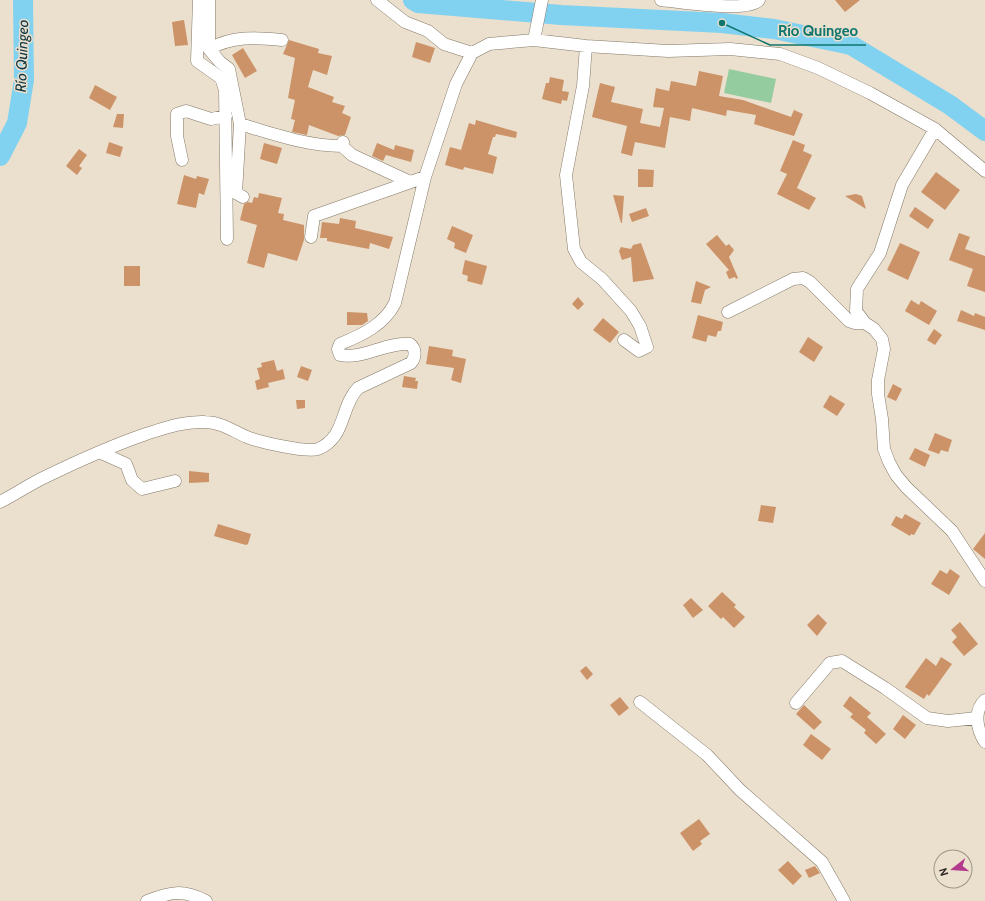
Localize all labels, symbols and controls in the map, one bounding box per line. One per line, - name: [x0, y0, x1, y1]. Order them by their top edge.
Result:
- callout: Río Quingeo: [770, 18, 866, 45]
- water label: Río Quingeo: [12, 19, 32, 93]
- text: Río Quingeo: [778, 22, 858, 40]
- north arrow: [933, 849, 973, 889]
- text: N: [936, 866, 951, 878]

